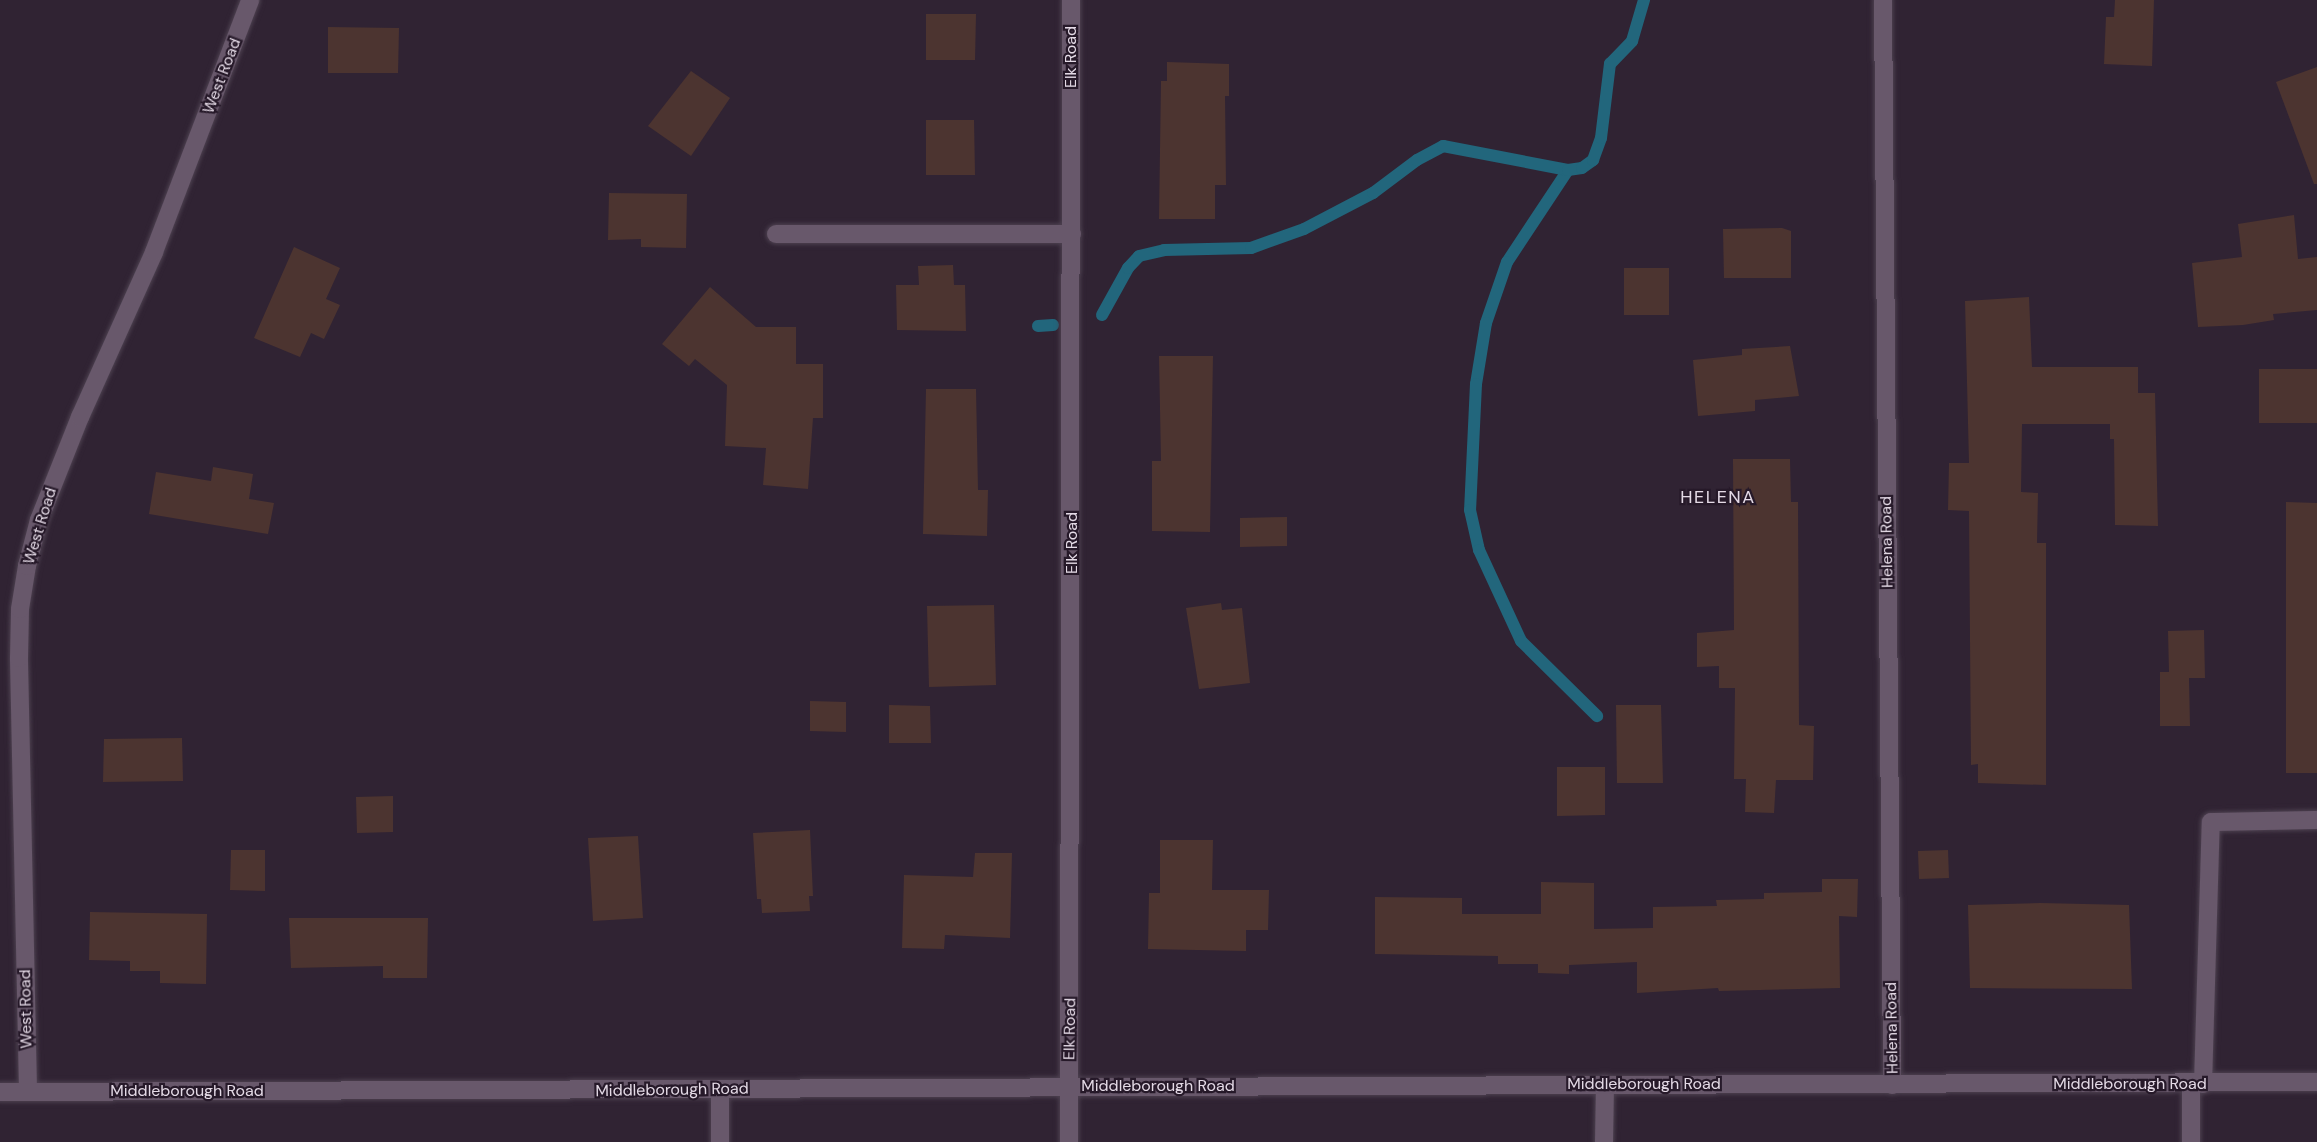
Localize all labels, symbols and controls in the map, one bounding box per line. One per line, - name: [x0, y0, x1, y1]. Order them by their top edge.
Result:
- street label: Elk Road: [1061, 26, 1081, 88]
- street label: West Road: [199, 36, 245, 116]
- street label: West Road: [19, 485, 61, 567]
- district label: HELENA: [1680, 486, 1756, 508]
- street label: Helena Road: [1877, 496, 1897, 588]
- street label: Elk Road: [1062, 512, 1082, 574]
- street label: West Road: [16, 969, 36, 1049]
- street label: Helena Road: [1882, 982, 1902, 1074]
- street label: Elk Road: [1060, 998, 1080, 1060]
- street label: Middleborough Road: [1567, 1074, 1721, 1094]
- street label: Middleborough Road: [2053, 1074, 2207, 1094]
- street label: Middleborough Road: [1081, 1076, 1235, 1096]
- street label: Middleborough Road: [595, 1079, 749, 1101]
- street label: Middleborough Road: [110, 1081, 264, 1101]

